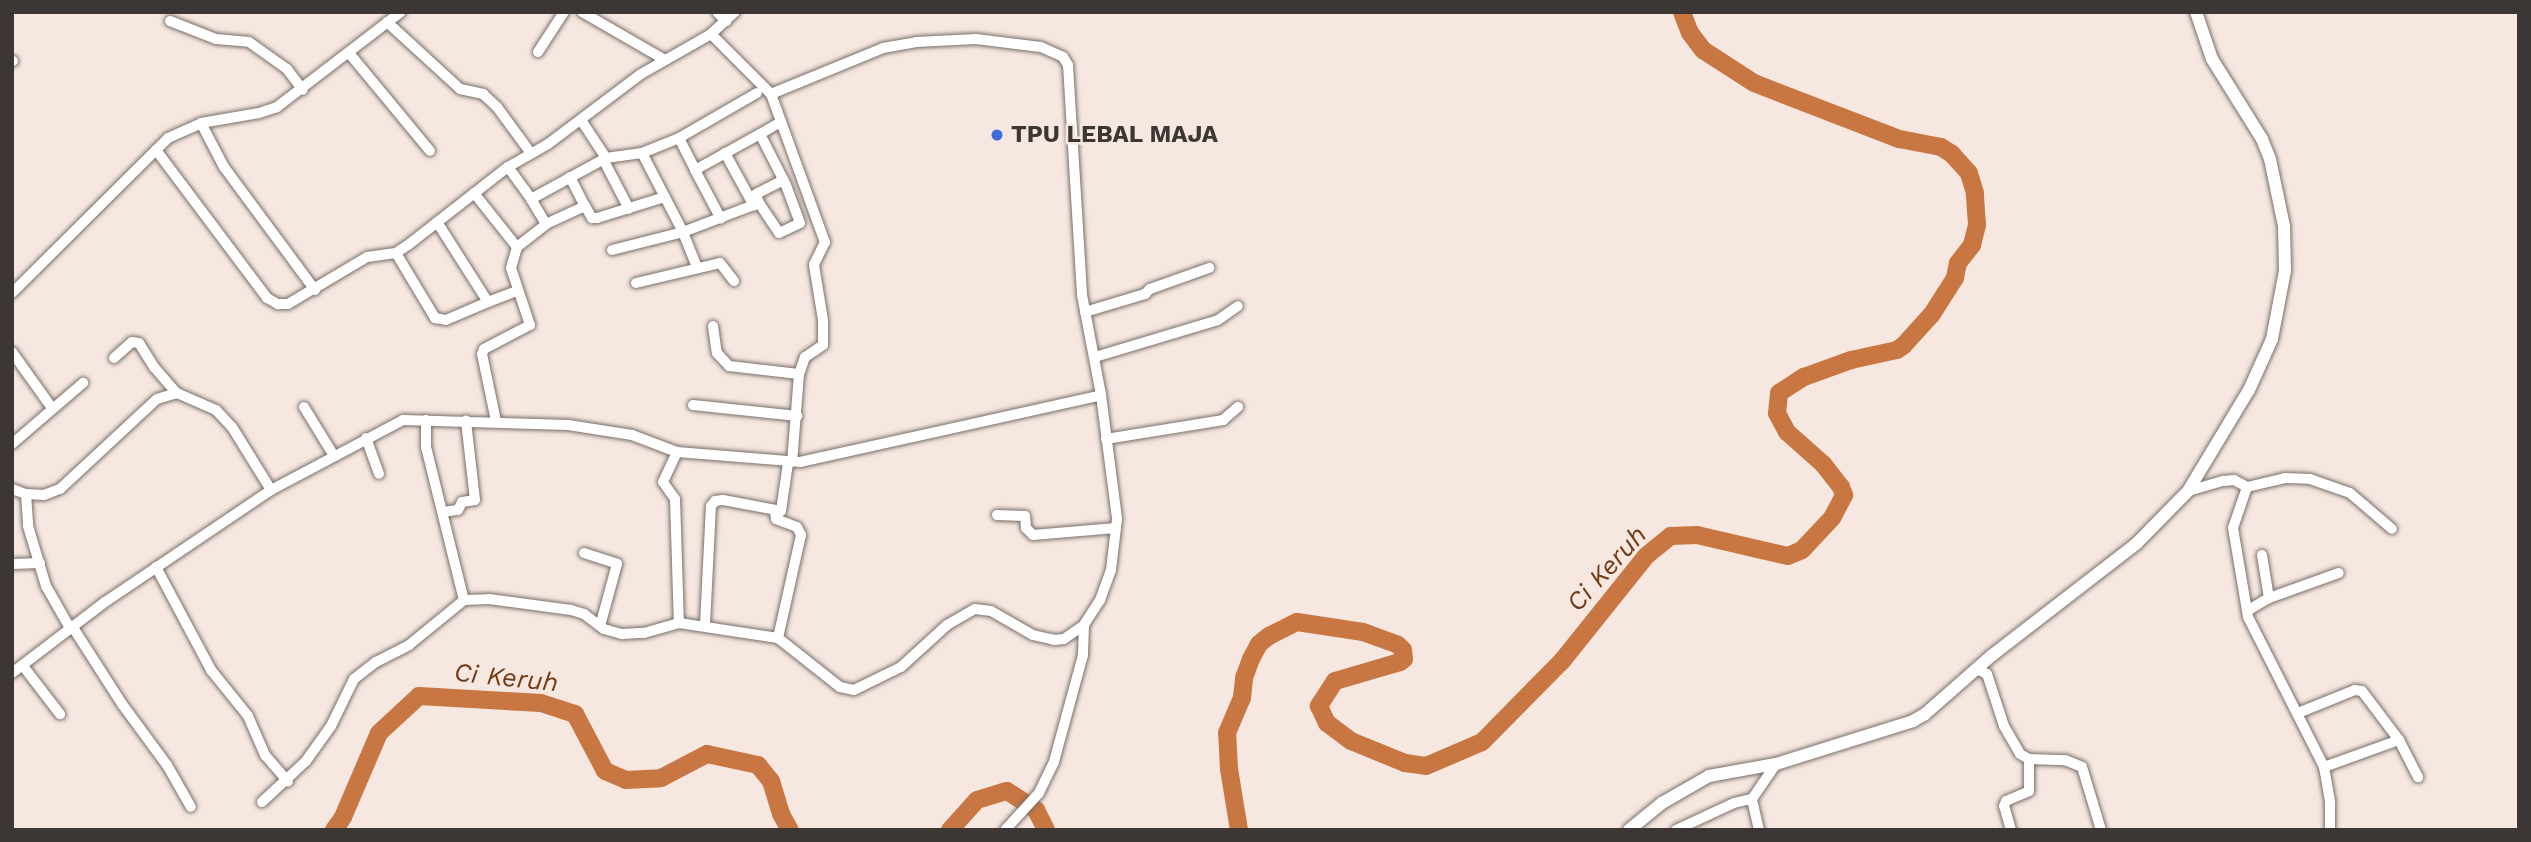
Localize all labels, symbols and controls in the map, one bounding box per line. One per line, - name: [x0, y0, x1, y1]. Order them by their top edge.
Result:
- place label: TPU LEBAL MAJA: [1011, 121, 1219, 149]
- marker: TPU LEBAL MAJA: [989, 127, 1005, 143]
- water label: Ci Keruh: [1560, 520, 1654, 618]
- water label: Ci Keruh: [452, 657, 560, 699]

